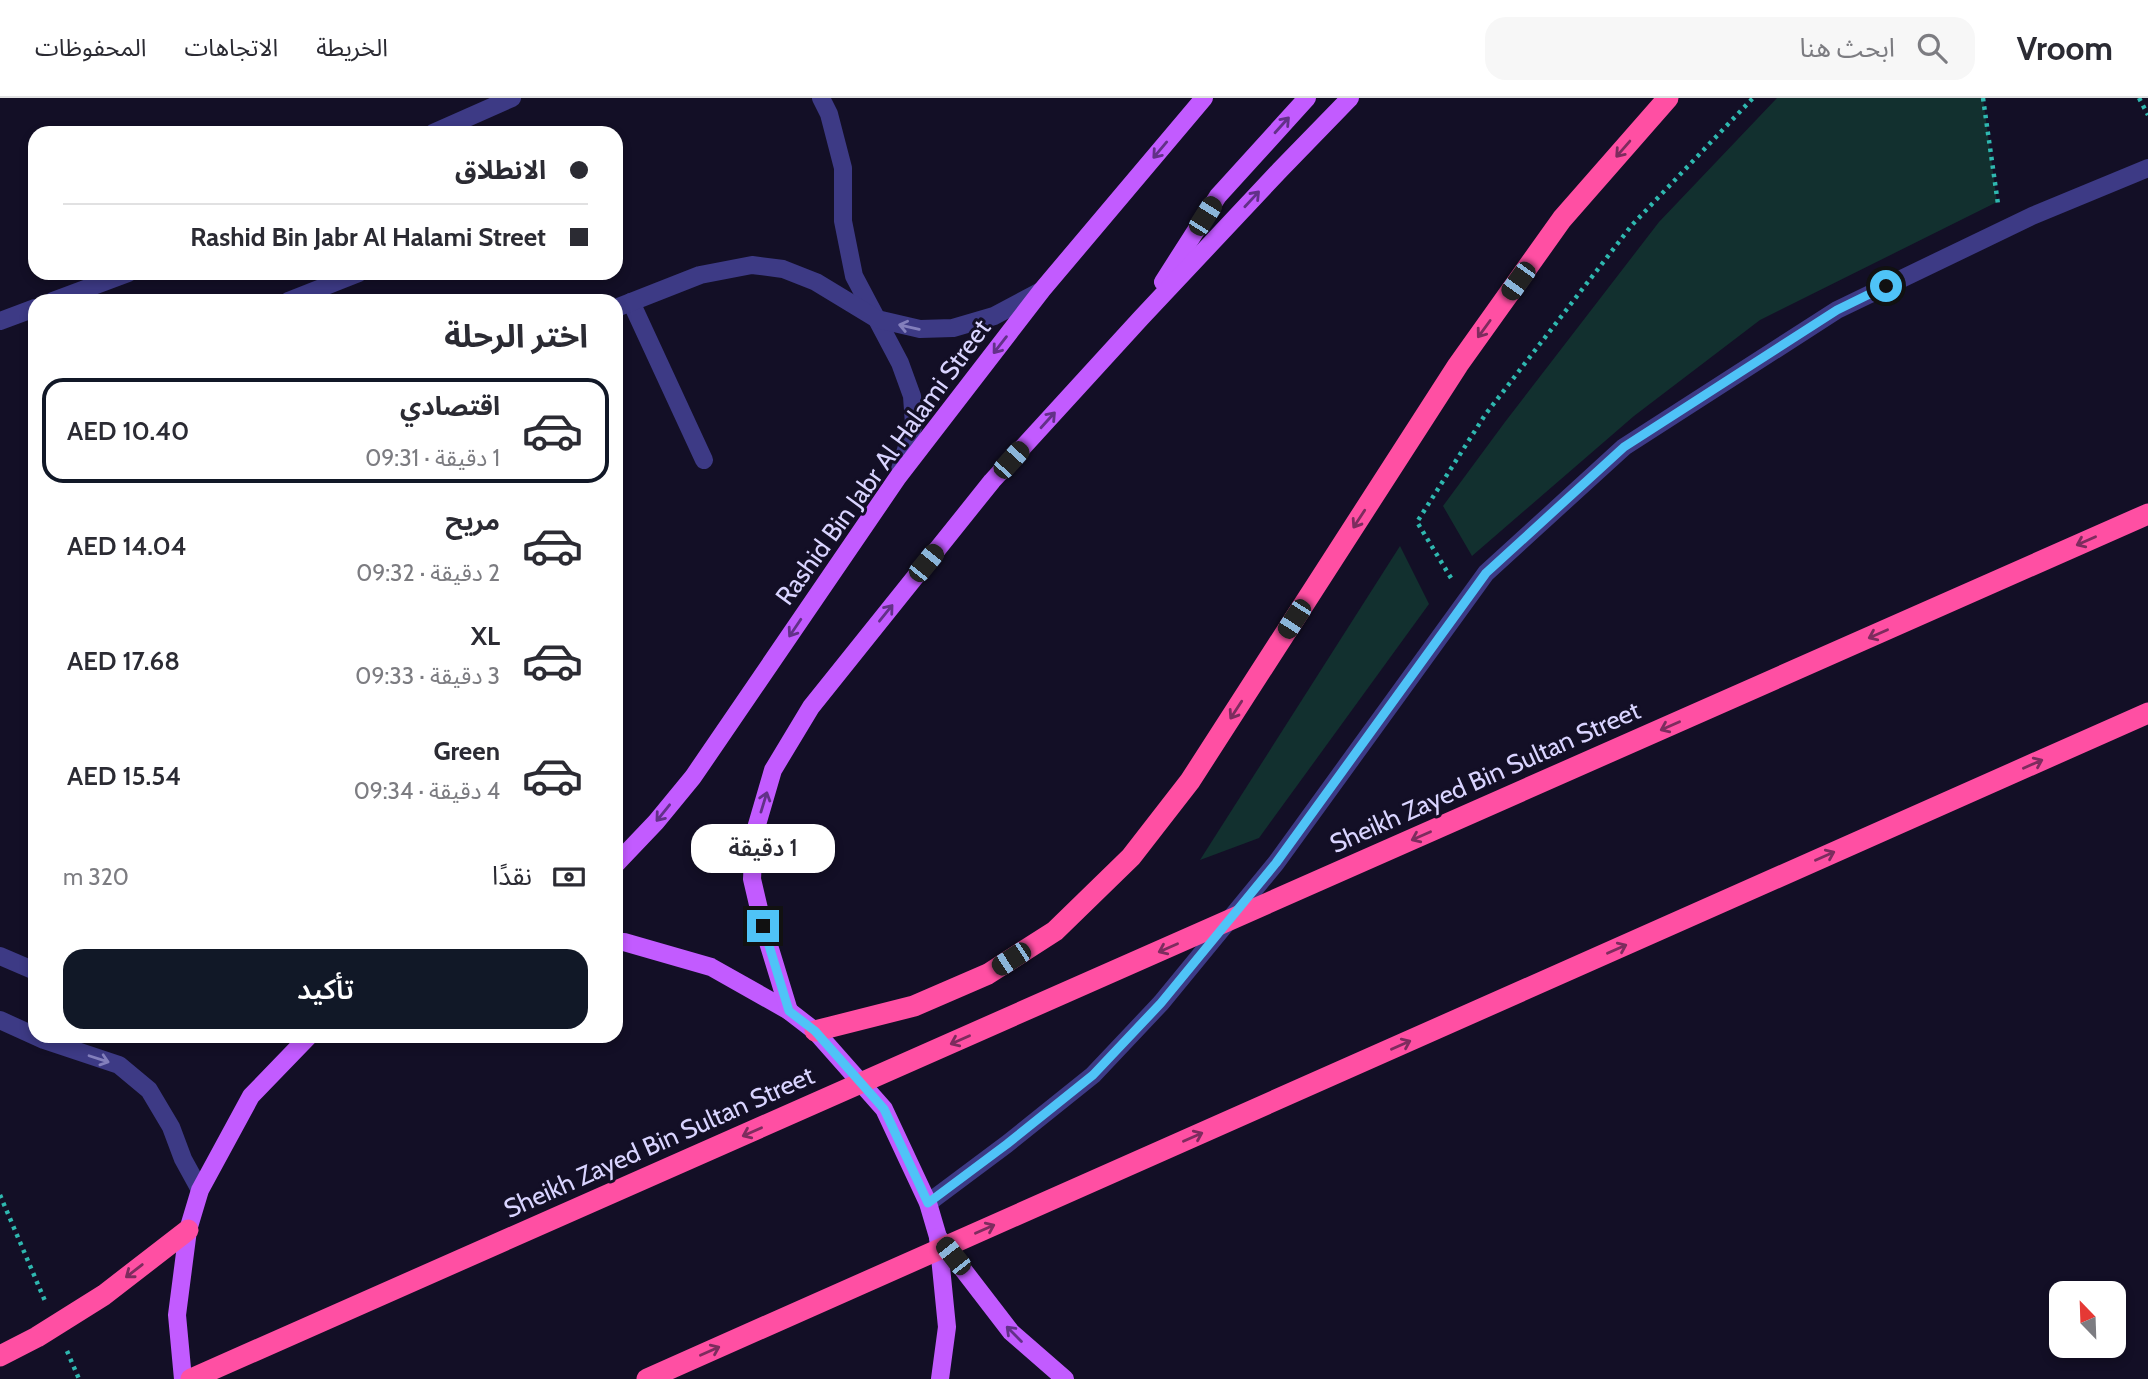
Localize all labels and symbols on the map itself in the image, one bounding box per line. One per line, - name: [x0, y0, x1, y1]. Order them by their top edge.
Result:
- one-way arrow: [1274, 116, 1290, 134]
- one-way arrow: [1615, 140, 1631, 158]
- one-way arrow: [1153, 141, 1168, 159]
- one-way arrow: [1244, 191, 1261, 208]
- car: [1185, 193, 1226, 239]
- car: [1498, 258, 1539, 304]
- route start: [1870, 270, 1902, 302]
- street label: Rashid Bin Jabr Al Halami Street: [769, 313, 998, 611]
- one-way arrow: [898, 319, 921, 333]
- one-way arrow: [1476, 319, 1491, 338]
- one-way arrow: [993, 335, 1008, 353]
- one-way arrow: [1040, 411, 1056, 429]
- car: [990, 437, 1033, 483]
- one-way arrow: [1351, 509, 1366, 528]
- one-way arrow: [2075, 535, 2097, 548]
- car: [905, 540, 948, 586]
- car: [1274, 596, 1315, 642]
- one-way arrow: [879, 604, 894, 622]
- one-way arrow: [788, 618, 802, 637]
- one-way arrow: [1867, 628, 1889, 641]
- street label: Sheikh Zayed Bin Sultan Street: [1325, 694, 1645, 860]
- one-way arrow: [1228, 700, 1242, 720]
- one-way arrow: [1659, 720, 1681, 733]
- one-way arrow: [2022, 757, 2043, 770]
- one-way arrow: [758, 791, 771, 813]
- one-way arrow: [655, 804, 671, 822]
- callout: 1 دقيقة: [691, 824, 835, 874]
- one-way arrow: [1411, 830, 1432, 843]
- one-way arrow: [1814, 849, 1836, 862]
- route end: [747, 910, 779, 942]
- car: [988, 939, 1035, 979]
- one-way arrow: [1158, 942, 1179, 955]
- one-way arrow: [1606, 942, 1628, 955]
- one-way arrow: [949, 1034, 971, 1047]
- one-way arrow: [1390, 1038, 1411, 1051]
- one-way arrow: [88, 1053, 110, 1066]
- street label: Sheikh Zayed Bin Sultan Street: [499, 1059, 819, 1225]
- one-way arrow: [741, 1126, 763, 1139]
- one-way arrow: [1182, 1130, 1203, 1143]
- one-way arrow: [974, 1222, 995, 1235]
- car: [932, 1233, 975, 1279]
- one-way arrow: [125, 1263, 143, 1278]
- north arrow: [2049, 1281, 2126, 1358]
- one-way arrow: [1005, 1325, 1022, 1342]
- one-way arrow: [698, 1344, 720, 1357]

